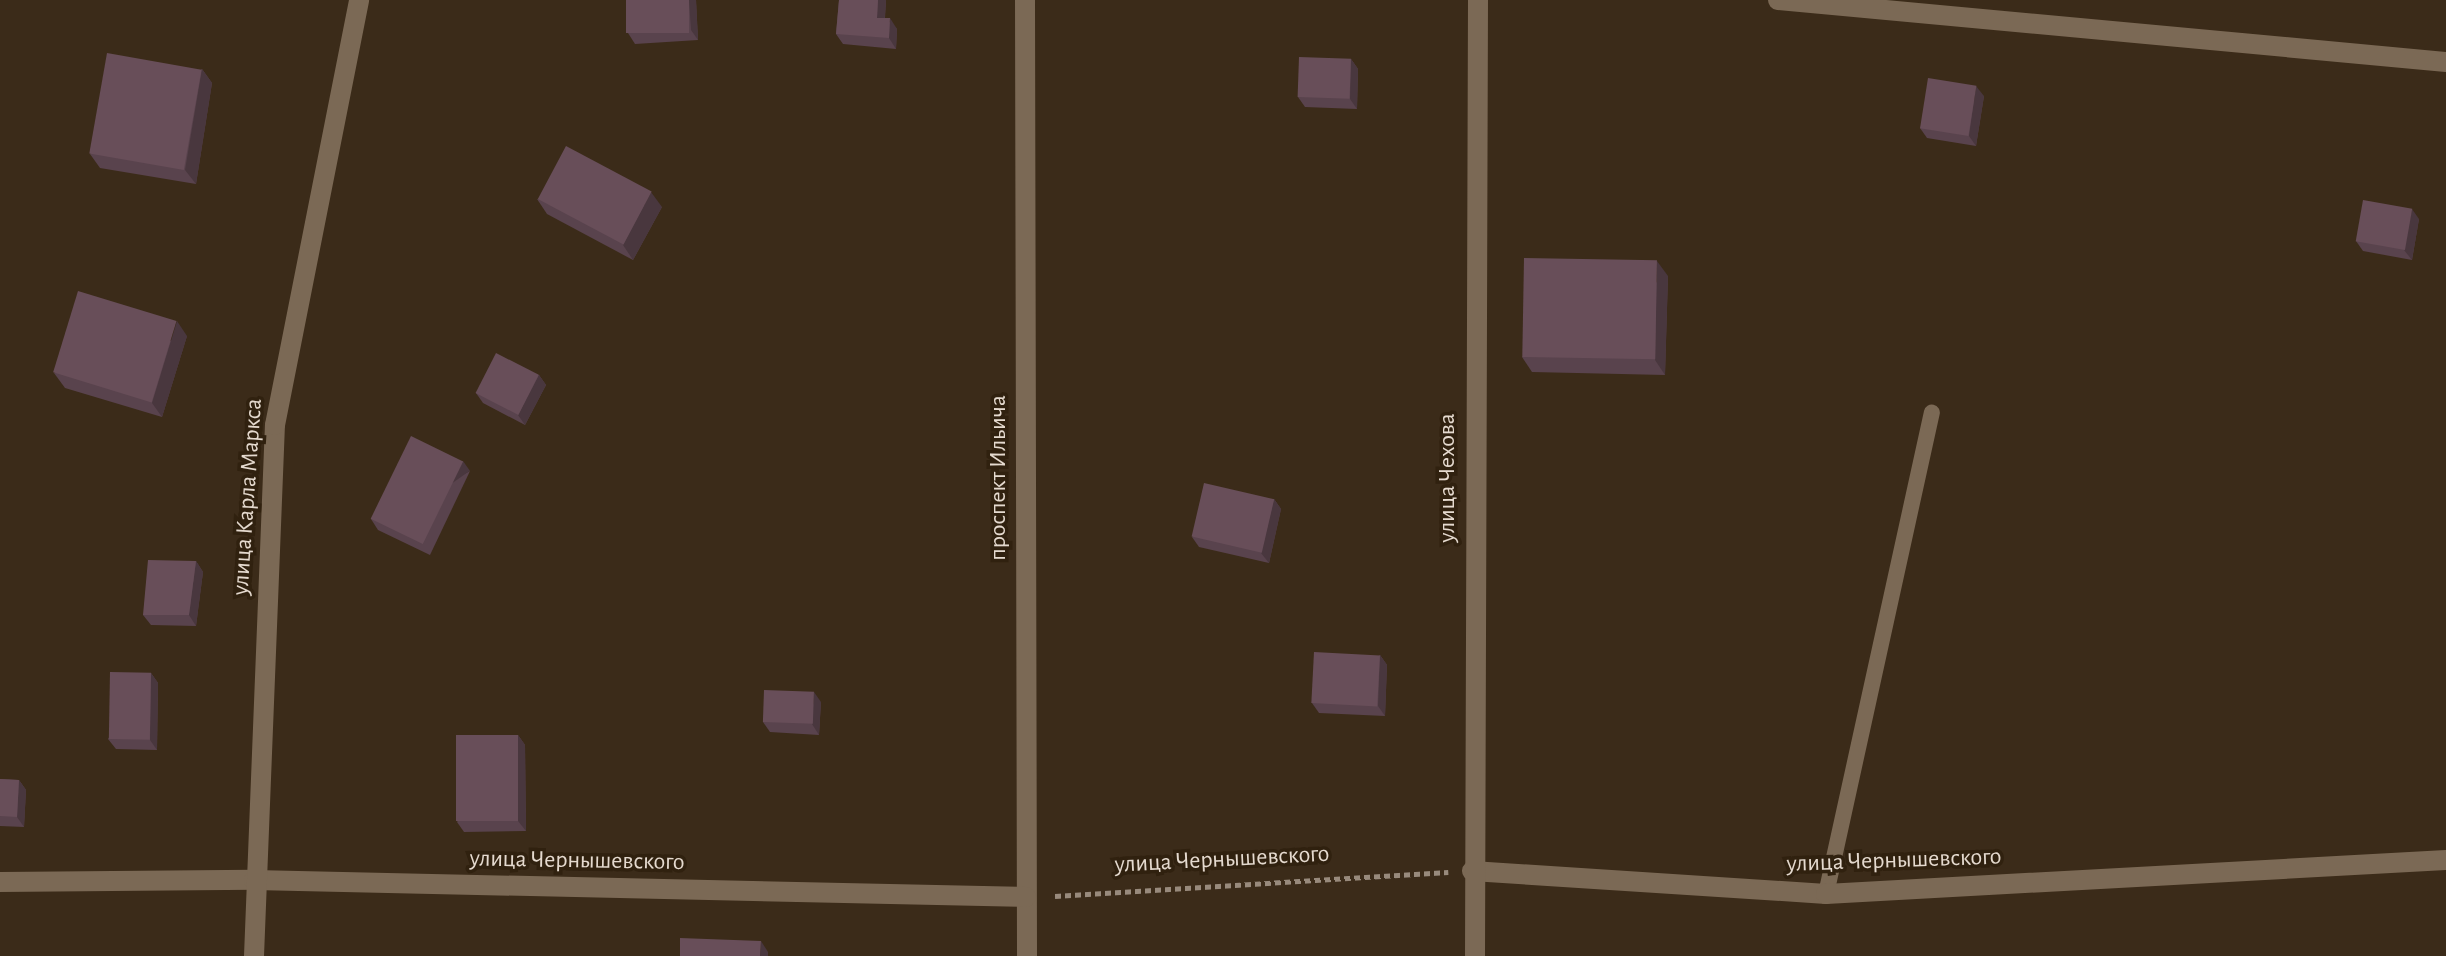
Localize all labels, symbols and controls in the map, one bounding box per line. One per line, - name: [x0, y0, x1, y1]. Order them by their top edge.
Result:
- street label: проспект Ильича: [985, 395, 1013, 561]
- street label: улица Карла Маркса: [227, 398, 269, 596]
- street label: улица Чехова: [1434, 413, 1462, 543]
- street label: улица Чернышевского: [1114, 840, 1330, 880]
- street label: улица Чернышевского: [1786, 843, 2002, 879]
- street label: улица Чернышевского: [469, 845, 685, 877]

